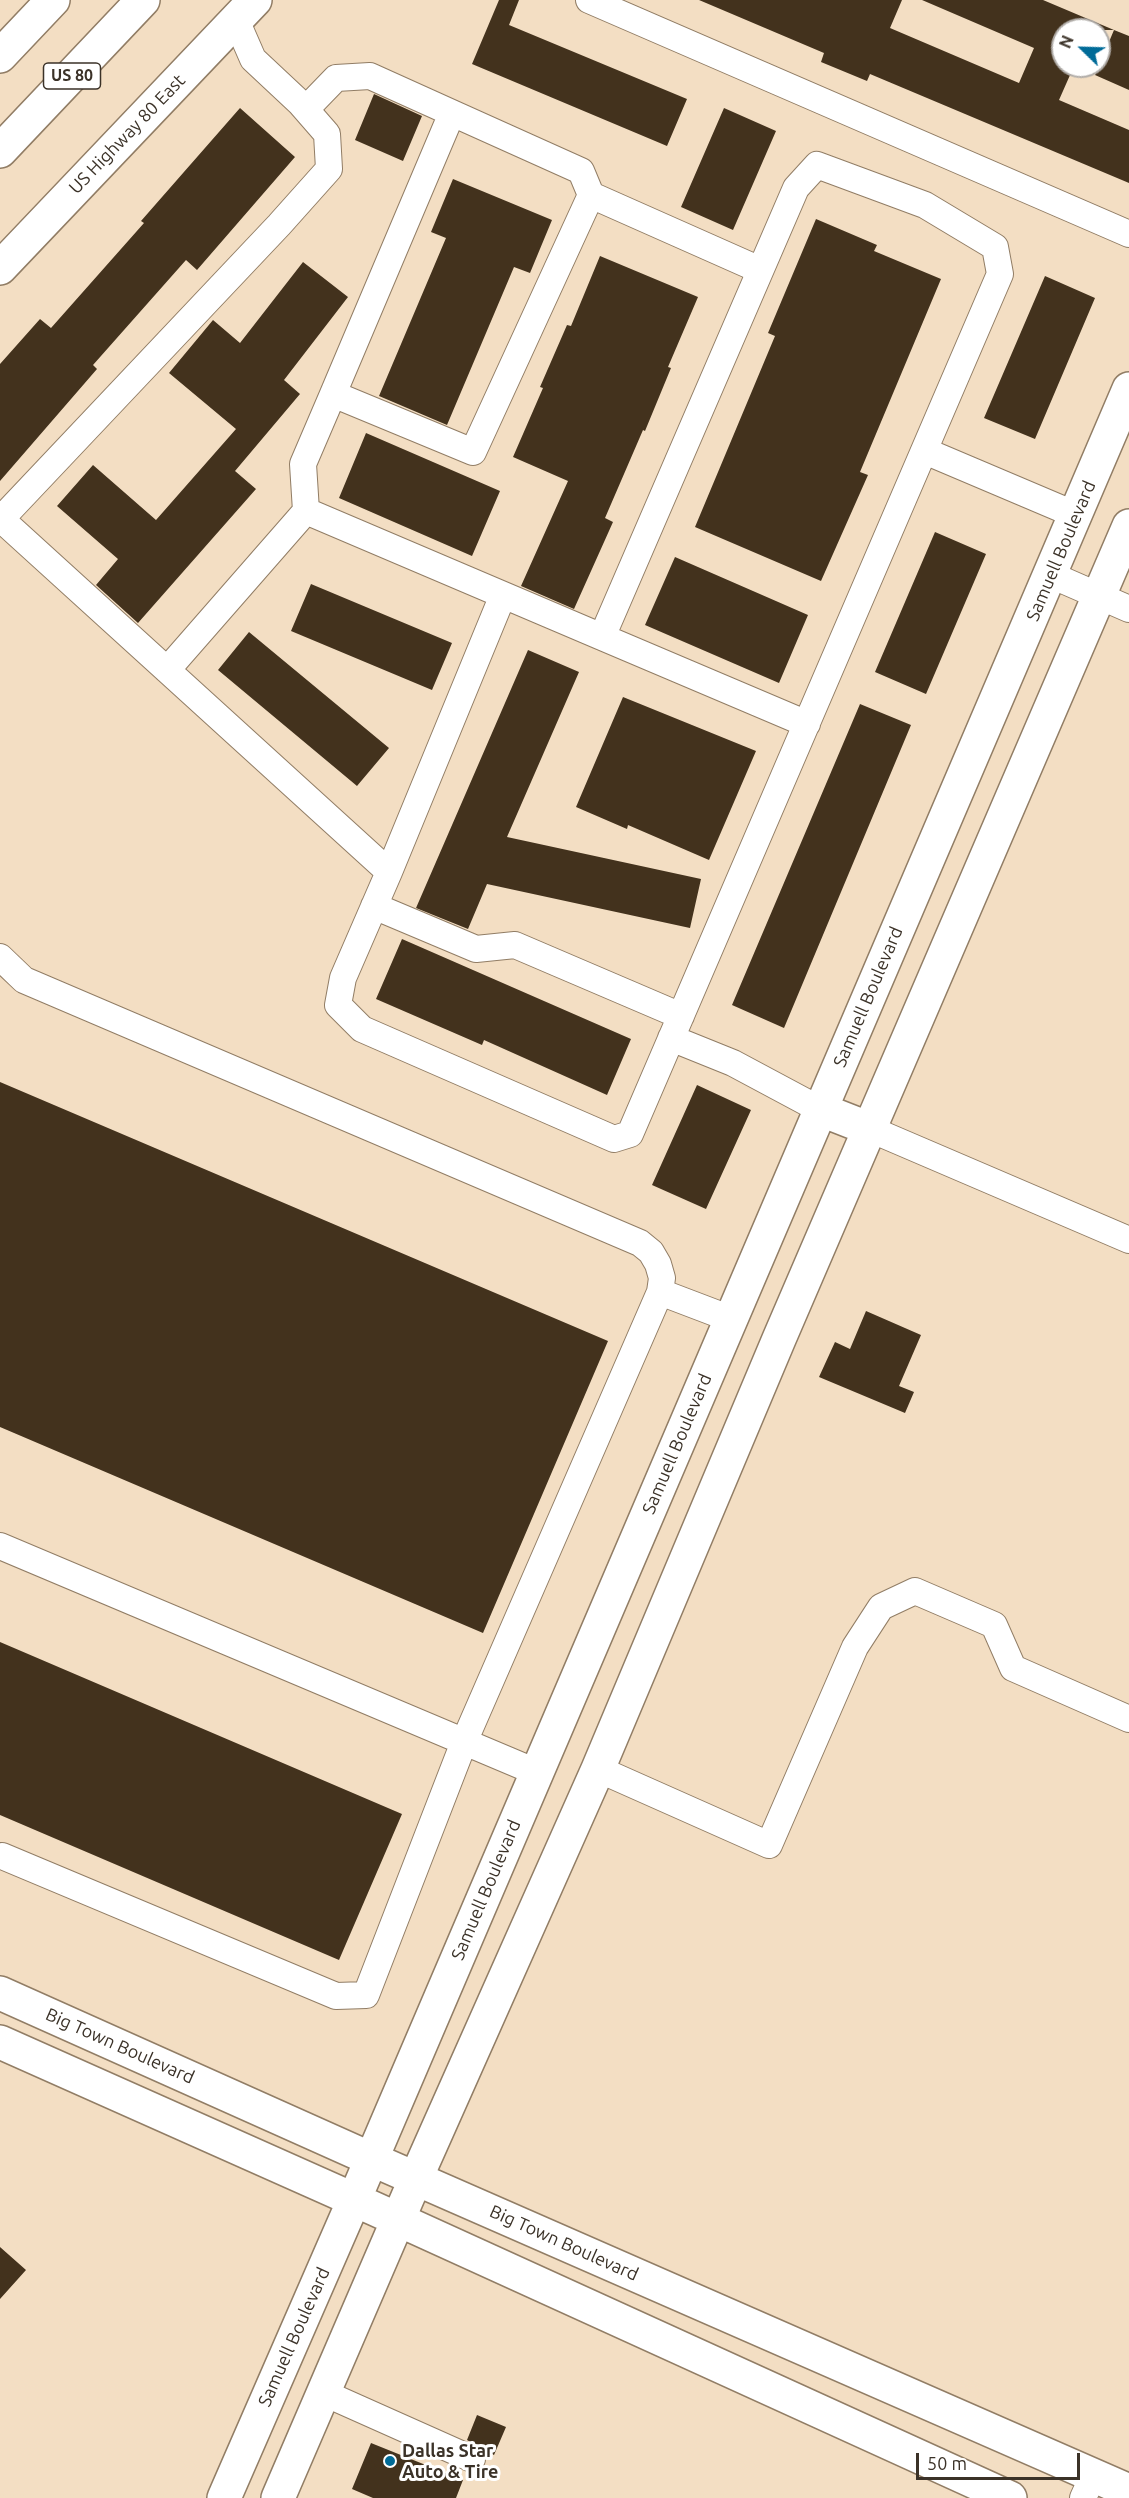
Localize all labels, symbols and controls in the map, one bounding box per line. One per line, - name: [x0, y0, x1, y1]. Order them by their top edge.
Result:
- north arrow: [1051, 18, 1111, 78]
- text: N: [1056, 33, 1077, 51]
- road number: US 80: [44, 63, 100, 89]
- street label: US Highway 80 East: [64, 70, 190, 198]
- street label: Samuell Boulevard: [1022, 478, 1100, 624]
- street label: Samuell Boulevard: [829, 924, 907, 1070]
- street label: Samuell Boulevard: [638, 1371, 716, 1517]
- street label: Samuell Boulevard: [447, 1817, 525, 1963]
- street label: Big Town Boulevard: [42, 2003, 198, 2089]
- street label: Big Town Boulevard: [486, 2200, 642, 2286]
- street label: Samuell Boulevard: [254, 2264, 334, 2410]
- place label: Dallas Star Auto & Tire: [402, 2440, 498, 2482]
- scale bar: [919, 2441, 1082, 2479]
- text: 50 m: [927, 2453, 967, 2473]
- marker: Dallas Star Auto & Tire: [383, 2454, 397, 2468]

